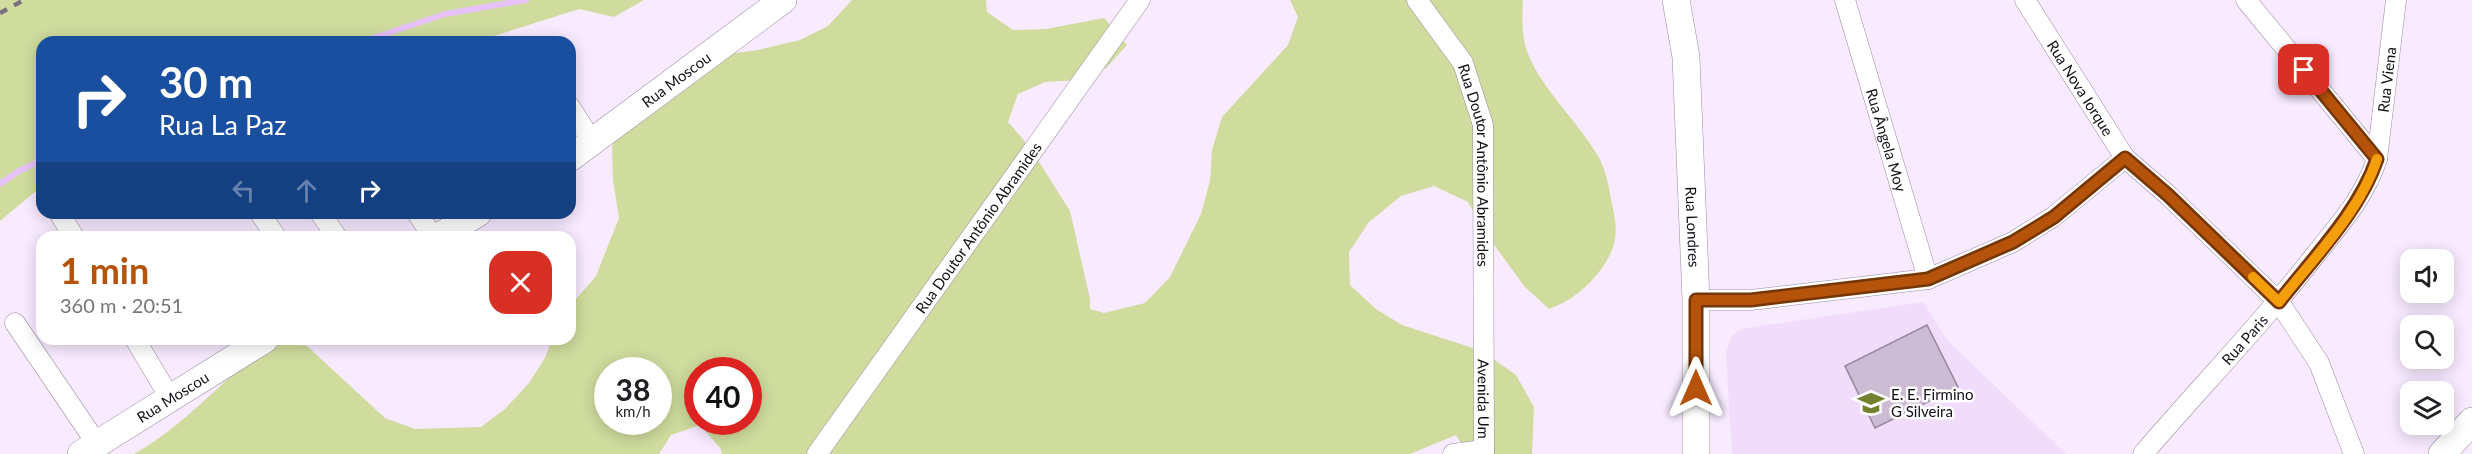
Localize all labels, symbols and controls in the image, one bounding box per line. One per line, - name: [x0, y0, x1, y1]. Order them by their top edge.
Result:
- street label: Rua Nova Iorque: [2044, 37, 2118, 139]
- pin: [2278, 44, 2329, 95]
- street label: Rua Viena: [2374, 46, 2399, 113]
- street label: Rua Moscou: [638, 48, 714, 111]
- icon: arrive: [2287, 53, 2320, 86]
- text: 30 m: [159, 57, 253, 107]
- icon: right: [60, 60, 138, 138]
- street label: Rua Doutor Antônio Abramides: [1455, 61, 1492, 267]
- street label: Rua Ângela Moy: [1863, 86, 1911, 194]
- text: Rua La Paz: [159, 108, 286, 141]
- street label: Rua Doutor Antônio Abramides: [911, 139, 1045, 316]
- icon: left: [227, 174, 260, 207]
- icon: ahead: [290, 174, 323, 207]
- icon: right: [353, 174, 386, 207]
- street label: Rua Londres: [1682, 186, 1704, 268]
- text: 1 min: [60, 248, 149, 292]
- map controls: [2400, 249, 2454, 435]
- button: sound: [2400, 249, 2454, 303]
- button: close: [489, 251, 552, 314]
- text: 360 m · 20:51: [60, 293, 183, 317]
- street label: Rua Paris: [2218, 311, 2271, 368]
- button: search: [2400, 315, 2454, 369]
- position arrow: [1664, 356, 1728, 420]
- speed limit sign: 40: [684, 357, 762, 435]
- street label: Avenida Um: [1475, 359, 1493, 439]
- street label: Rua Moscou: [133, 368, 212, 426]
- text: 38: [616, 371, 650, 407]
- button: layers: [2400, 381, 2454, 435]
- place label: E. E. Firmino G Silveira: [1891, 385, 1973, 420]
- school or university icon: E. E. Firmino G Silveira: [1856, 388, 1886, 418]
- text: km/h: [615, 402, 651, 420]

